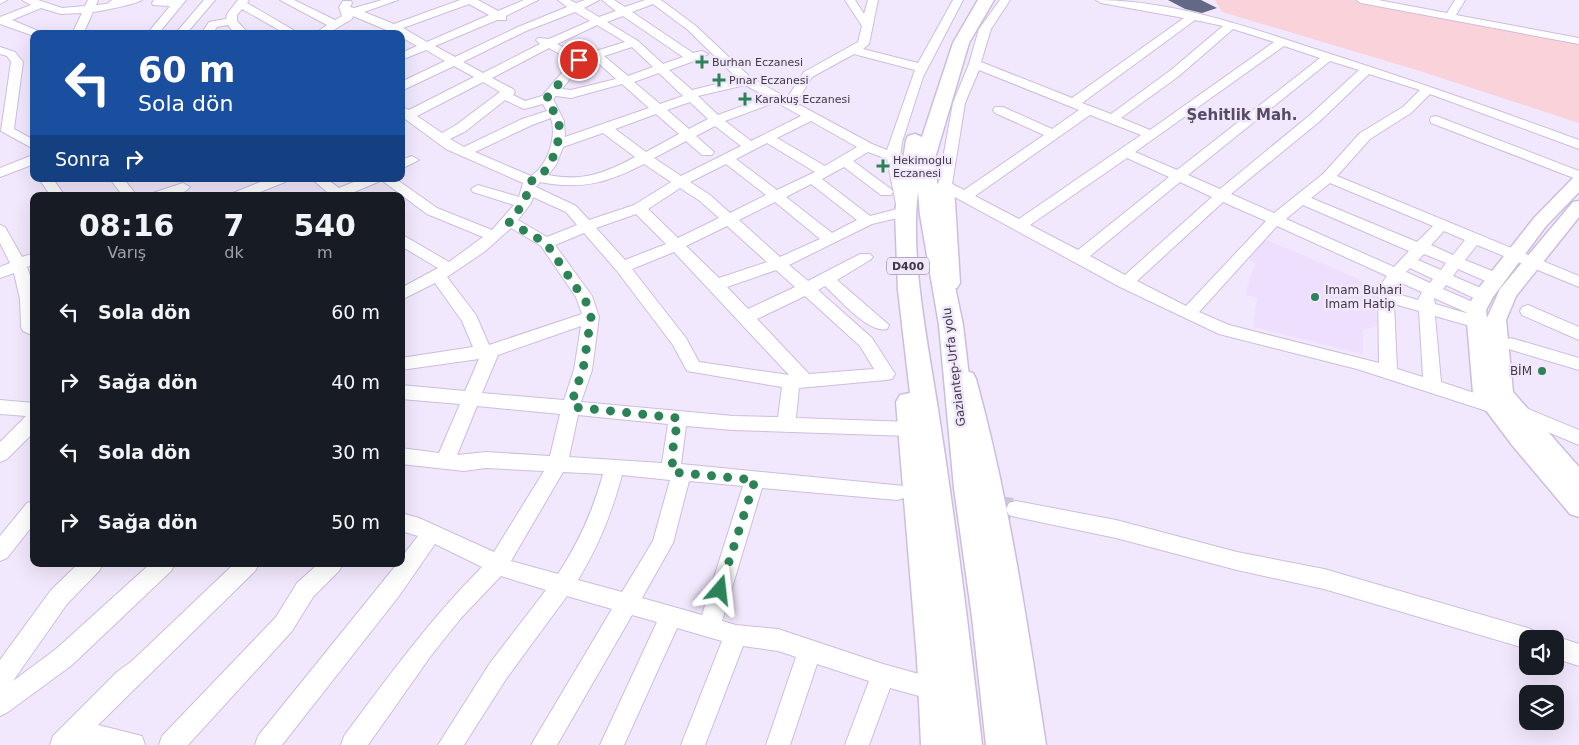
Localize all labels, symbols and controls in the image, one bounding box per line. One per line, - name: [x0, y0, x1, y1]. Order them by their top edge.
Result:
- pin: [558, 39, 600, 81]
- icon: arrive: [565, 46, 593, 74]
- icon: left: [55, 50, 120, 115]
- text: 60 m: [138, 50, 235, 90]
- marker: Burhan Eczanesi: [696, 56, 708, 68]
- place label: Burhan Eczanesi: [712, 56, 803, 69]
- marker: Pınar Eczanesi: [713, 74, 725, 86]
- place label: Pınar Eczanesi: [729, 74, 808, 87]
- text: Sola dön: [138, 91, 233, 116]
- marker: Karakuş Eczanesi: [739, 93, 751, 105]
- place label: Karakuş Eczanesi: [755, 93, 850, 106]
- district label: Şehitlik Mah.: [1187, 106, 1297, 124]
- icon: right: [120, 145, 148, 173]
- text: Sonra: [55, 148, 110, 170]
- place label: Hekimoglu Eczanesi: [893, 154, 952, 180]
- marker: Hekimoglu Eczanesi: [877, 160, 889, 172]
- text: 08:16: [79, 208, 175, 243]
- text: 7: [224, 208, 244, 243]
- text: 540: [293, 208, 356, 243]
- text: Varış: [107, 243, 146, 262]
- text: dk: [224, 243, 244, 262]
- text: m: [317, 243, 332, 262]
- road number: D400: [887, 258, 929, 274]
- place label: Imam Buhari Imam Hatip: [1325, 283, 1402, 311]
- marker: Imam Buhari Imam Hatip: [1309, 291, 1321, 303]
- icon: left: [55, 298, 83, 326]
- text: Sola dön: [98, 301, 191, 323]
- text: 60 m: [331, 301, 380, 323]
- street label: Gaziantep-Urfa yolu: [940, 307, 968, 427]
- place label: BİM: [1510, 363, 1532, 378]
- marker: BİM: [1536, 365, 1548, 377]
- icon: right: [55, 368, 83, 396]
- text: Sağa dön: [98, 371, 198, 393]
- text: 40 m: [331, 371, 380, 393]
- icon: left: [55, 438, 83, 466]
- text: Sola dön: [98, 441, 191, 463]
- text: 30 m: [331, 441, 380, 463]
- icon: right: [55, 508, 83, 536]
- text: Sağa dön: [98, 511, 198, 533]
- text: 50 m: [331, 511, 380, 533]
- position arrow: [693, 563, 745, 615]
- map controls: [1519, 630, 1564, 730]
- button: sound: [1519, 630, 1564, 675]
- button: layers: [1519, 685, 1564, 730]

